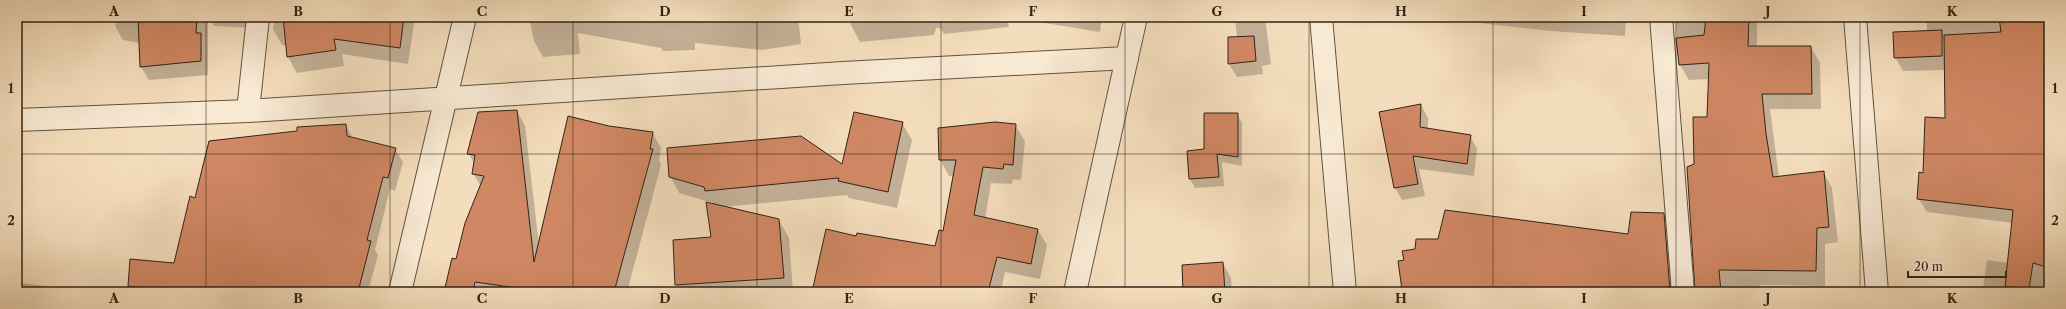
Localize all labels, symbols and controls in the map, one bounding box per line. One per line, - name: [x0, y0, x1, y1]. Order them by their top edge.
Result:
- text: A: [108, 3, 120, 19]
- text: B: [293, 3, 303, 19]
- text: C: [477, 3, 487, 19]
- text: D: [659, 3, 671, 19]
- text: E: [844, 3, 854, 19]
- text: F: [1029, 3, 1038, 19]
- text: G: [1211, 3, 1223, 19]
- text: H: [1395, 3, 1407, 19]
- text: I: [1581, 3, 1587, 19]
- text: J: [1763, 3, 1771, 19]
- text: K: [1947, 3, 1958, 19]
- text: 1: [8, 80, 14, 96]
- text: 1: [2052, 80, 2058, 96]
- text: 2: [7, 212, 15, 228]
- text: 2: [2051, 212, 2059, 228]
- scale bar: [1908, 253, 2006, 279]
- text: 20 m: [1914, 259, 1943, 274]
- text: A: [108, 290, 120, 306]
- text: B: [293, 290, 303, 306]
- text: C: [477, 290, 487, 306]
- text: D: [659, 290, 671, 306]
- text: E: [844, 290, 854, 306]
- text: F: [1029, 290, 1038, 306]
- text: G: [1211, 290, 1223, 306]
- text: H: [1395, 290, 1407, 306]
- text: I: [1581, 290, 1587, 306]
- text: J: [1763, 290, 1771, 306]
- text: K: [1947, 290, 1958, 306]

